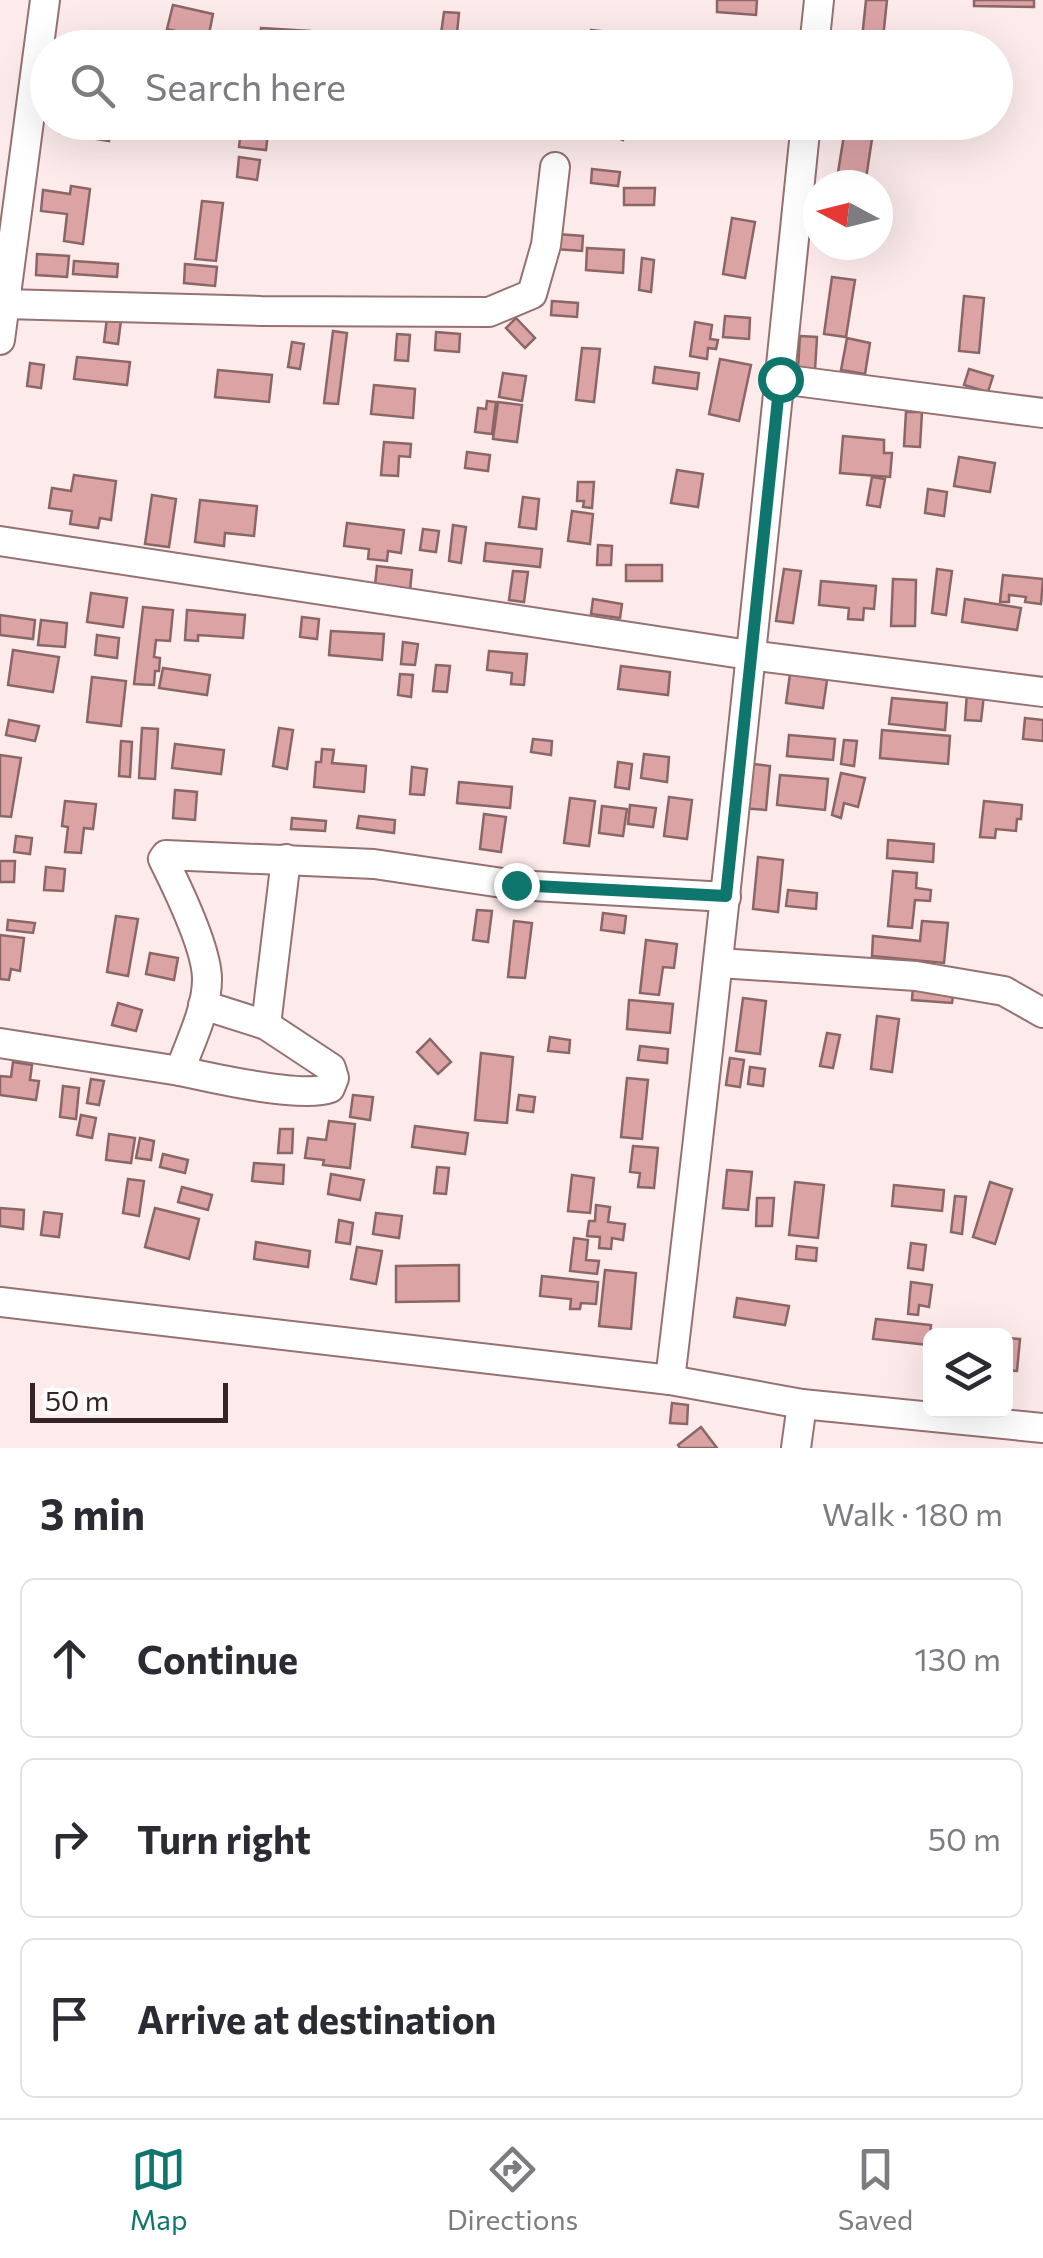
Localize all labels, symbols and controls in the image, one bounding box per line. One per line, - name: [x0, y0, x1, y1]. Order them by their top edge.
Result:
- search box: [30, 30, 1013, 140]
- icon: search: [65, 58, 120, 113]
- text: Search here: [145, 62, 346, 109]
- north arrow: [803, 170, 893, 260]
- route start: [758, 357, 804, 403]
- route end: [494, 863, 540, 909]
- map controls: [923, 1328, 1013, 1418]
- button: layers: [923, 1328, 1013, 1418]
- scale bar: [30, 1378, 228, 1422]
- text: 50 m: [45, 1383, 109, 1417]
- text: 3 min: [40, 1487, 145, 1539]
- text: Walk · 180 m: [822, 1493, 1003, 1533]
- icon: ahead: [42, 1631, 97, 1686]
- text: Continue: [137, 1635, 298, 1682]
- text: 130 m: [914, 1638, 1001, 1678]
- icon: right: [42, 1811, 97, 1866]
- text: Turn right: [137, 1815, 311, 1862]
- text: 50 m: [928, 1818, 1001, 1858]
- icon: arrive: [42, 1991, 97, 2046]
- text: Arrive at destination: [137, 1995, 496, 2042]
- tab: Map: [130, 2142, 187, 2236]
- tab: Directions: [447, 2142, 578, 2236]
- tab: Saved: [838, 2142, 913, 2236]

